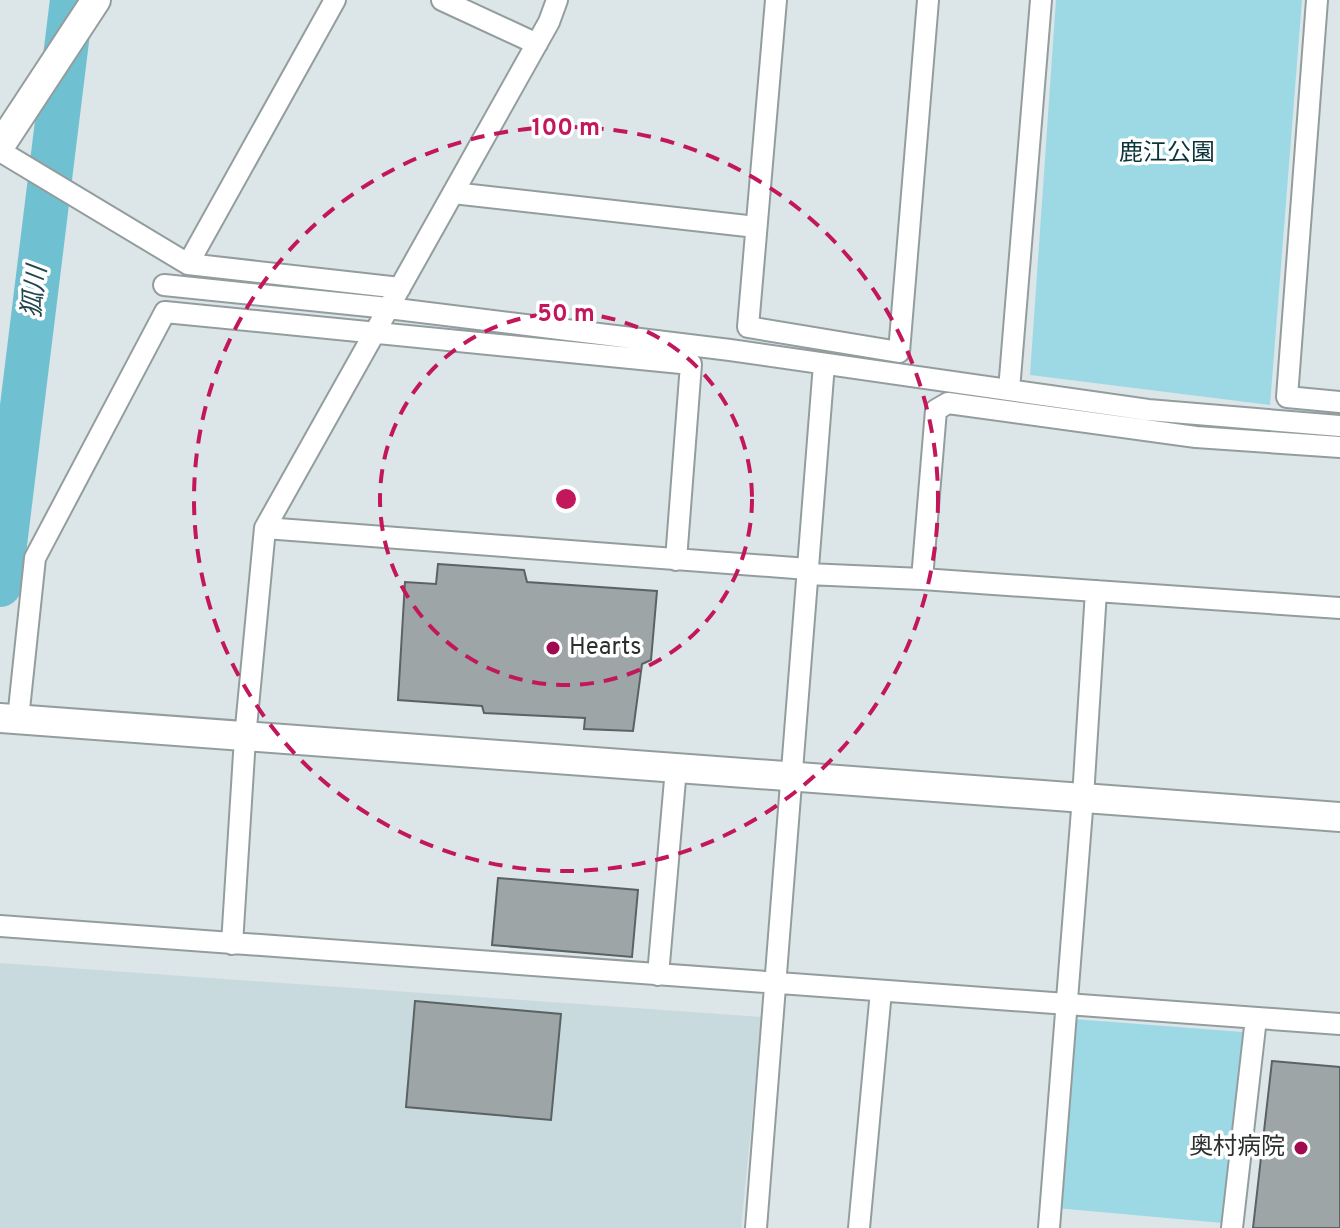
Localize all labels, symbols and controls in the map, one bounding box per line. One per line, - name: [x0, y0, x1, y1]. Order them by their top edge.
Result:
- text: 100 m: [532, 114, 600, 144]
- park label: 鹿江公園: [1119, 139, 1215, 169]
- water label: 狐川: [16, 261, 56, 320]
- text: 50 m: [537, 300, 595, 330]
- centre of rings: [552, 485, 580, 513]
- place label: Hearts: [569, 633, 641, 663]
- marker: Hearts: [544, 639, 562, 657]
- place label: 奥村病院: [1189, 1133, 1285, 1163]
- marker: 奥村病院: [1292, 1139, 1310, 1157]

